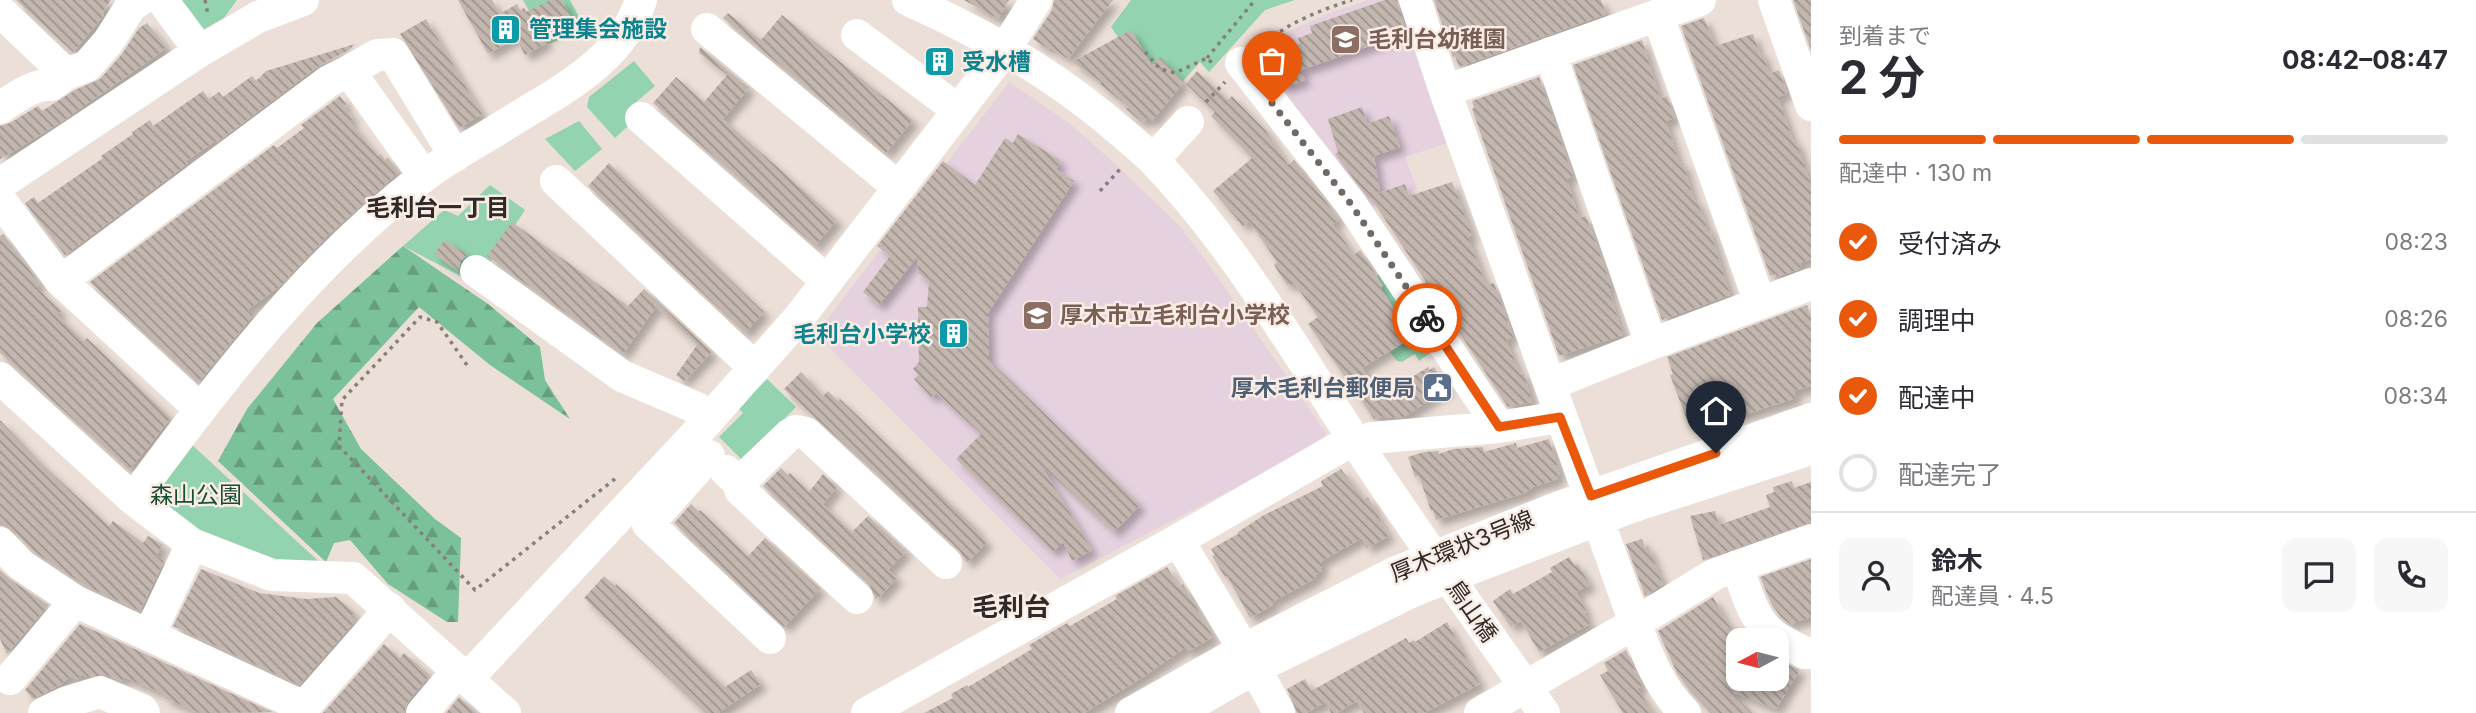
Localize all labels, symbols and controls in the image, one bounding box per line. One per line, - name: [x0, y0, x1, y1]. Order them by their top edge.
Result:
- building icon: 管理集会施設: [489, 12, 523, 46]
- place label: 管理集会施設: [529, 15, 667, 43]
- school or university icon: 毛利台幼稚園: [1328, 22, 1362, 56]
- text: 到着まで: [1839, 22, 1931, 50]
- place label: 毛利台幼稚園: [1368, 25, 1506, 53]
- pin: [1242, 31, 1302, 103]
- icon: bag: [1253, 42, 1291, 80]
- text: 08:42–08:47: [2282, 44, 2448, 75]
- building icon: 受水槽: [922, 45, 956, 79]
- place label: 受水槽: [962, 48, 1031, 76]
- text: 2 分: [1839, 49, 1925, 105]
- text: 配達中 · 130 m: [1839, 159, 1992, 187]
- district label: 毛利台一丁目: [366, 193, 510, 222]
- icon: check: [1839, 223, 1877, 261]
- text: 受付済み: [1898, 228, 2002, 259]
- text: 08:23: [2384, 228, 2448, 256]
- courier: [1392, 283, 1462, 353]
- school or university icon: 厚木市立毛利台小学校: [1020, 298, 1054, 332]
- icon: bike: [1408, 299, 1446, 337]
- icon: check: [1839, 300, 1877, 338]
- place label: 厚木市立毛利台小学校: [1060, 301, 1290, 329]
- text: 調理中: [1898, 305, 1976, 336]
- text: 08:26: [2384, 305, 2448, 333]
- building icon: 毛利台小学校: [937, 317, 971, 351]
- place label: 毛利台小学校: [793, 320, 931, 348]
- public building icon: 厚木毛利台郵便局: [1421, 371, 1455, 405]
- place label: 厚木毛利台郵便局: [1231, 374, 1415, 402]
- icon: check: [1839, 377, 1877, 415]
- pin: [1686, 381, 1746, 453]
- text: 配達中: [1898, 382, 1976, 413]
- text: 08:34: [2384, 382, 2448, 410]
- icon: home: [1697, 392, 1735, 430]
- text: 配達完了: [1898, 459, 2002, 490]
- park label: 森山公園: [150, 481, 242, 509]
- street label: 厚木環状3号線: [1386, 505, 1538, 587]
- button: person: [1839, 538, 1913, 612]
- button: chat: [2282, 538, 2356, 612]
- button: phone: [2374, 538, 2448, 612]
- text: 鈴木: [1931, 545, 1983, 576]
- street label: 鳥山橋: [1441, 575, 1503, 647]
- text: 配達員 · 4.5: [1931, 582, 2054, 610]
- district label: 毛利台: [972, 591, 1050, 622]
- north arrow: [1726, 628, 1788, 691]
- map controls: [1726, 628, 1789, 691]

